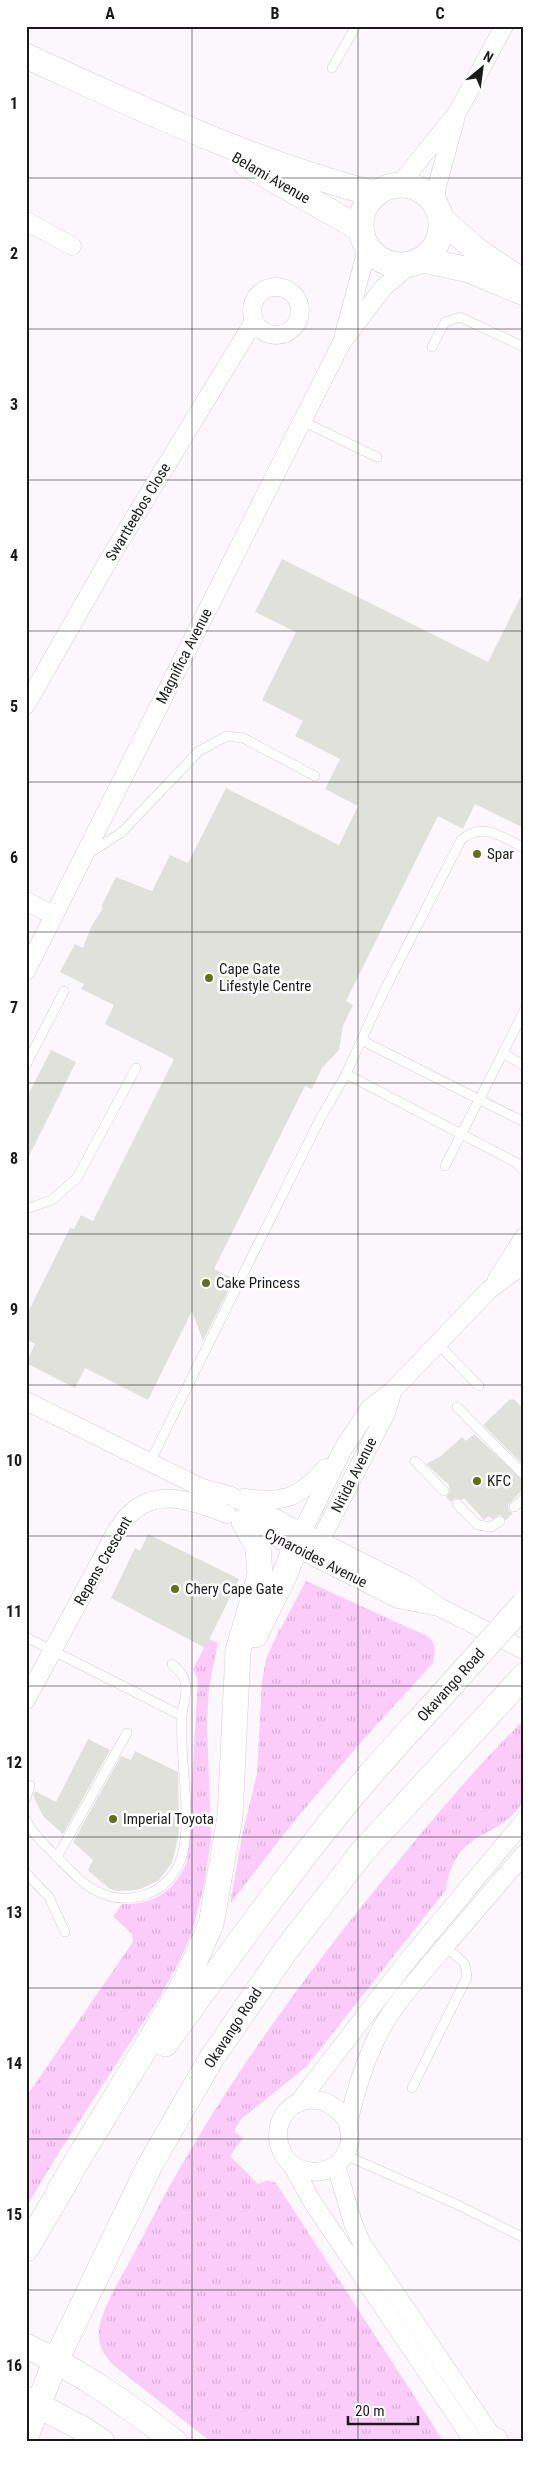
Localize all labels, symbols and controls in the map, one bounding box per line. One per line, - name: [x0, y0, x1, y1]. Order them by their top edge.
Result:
- text: A: [105, 4, 115, 23]
- text: B: [271, 4, 280, 23]
- text: C: [435, 4, 445, 23]
- north arrow: [458, 42, 508, 92]
- text: N: [481, 48, 496, 66]
- text: 1: [10, 94, 18, 113]
- street label: Belami Avenue: [229, 148, 313, 208]
- text: 2: [10, 244, 18, 263]
- text: 3: [10, 395, 18, 414]
- street label: Swartteebos Close: [102, 460, 174, 564]
- text: 4: [10, 546, 18, 565]
- street label: Magnifica Avenue: [152, 605, 216, 707]
- text: 5: [10, 697, 18, 716]
- place label: Spar: [487, 845, 514, 863]
- text: 6: [10, 848, 18, 867]
- marker: Spar: [471, 848, 483, 860]
- place label: Cape Gate Lifestyle Centre: [219, 960, 311, 995]
- marker: Cape Gate Lifestyle Centre: [203, 972, 215, 984]
- text: 7: [10, 998, 18, 1017]
- text: 8: [10, 1149, 18, 1168]
- place label: Cake Princess: [216, 1274, 300, 1292]
- marker: Cake Princess: [200, 1277, 212, 1289]
- text: 9: [10, 1300, 18, 1319]
- street label: Nitida Avenue: [327, 1434, 381, 1516]
- text: 10: [6, 1451, 22, 1470]
- place label: KFC: [487, 1472, 511, 1490]
- marker: KFC: [471, 1475, 483, 1487]
- street label: Repens Crescent: [70, 1513, 136, 1609]
- street label: Cynaroides Avenue: [262, 1524, 370, 1592]
- place label: Chery Cape Gate: [185, 1580, 283, 1598]
- marker: Chery Cape Gate: [169, 1583, 181, 1595]
- text: 11: [6, 1602, 22, 1621]
- street label: Okavango Road: [413, 1645, 489, 1725]
- text: 12: [6, 1753, 22, 1772]
- place label: Imperial Toyota: [123, 1810, 214, 1828]
- marker: Imperial Toyota: [107, 1813, 119, 1825]
- text: 13: [6, 1903, 22, 1922]
- street label: Okavango Road: [200, 1984, 266, 2072]
- text: 14: [6, 2054, 22, 2073]
- text: 15: [6, 2205, 22, 2224]
- text: 16: [6, 2356, 22, 2375]
- scale bar: [348, 2393, 418, 2425]
- text: 20 m: [355, 2402, 385, 2420]

